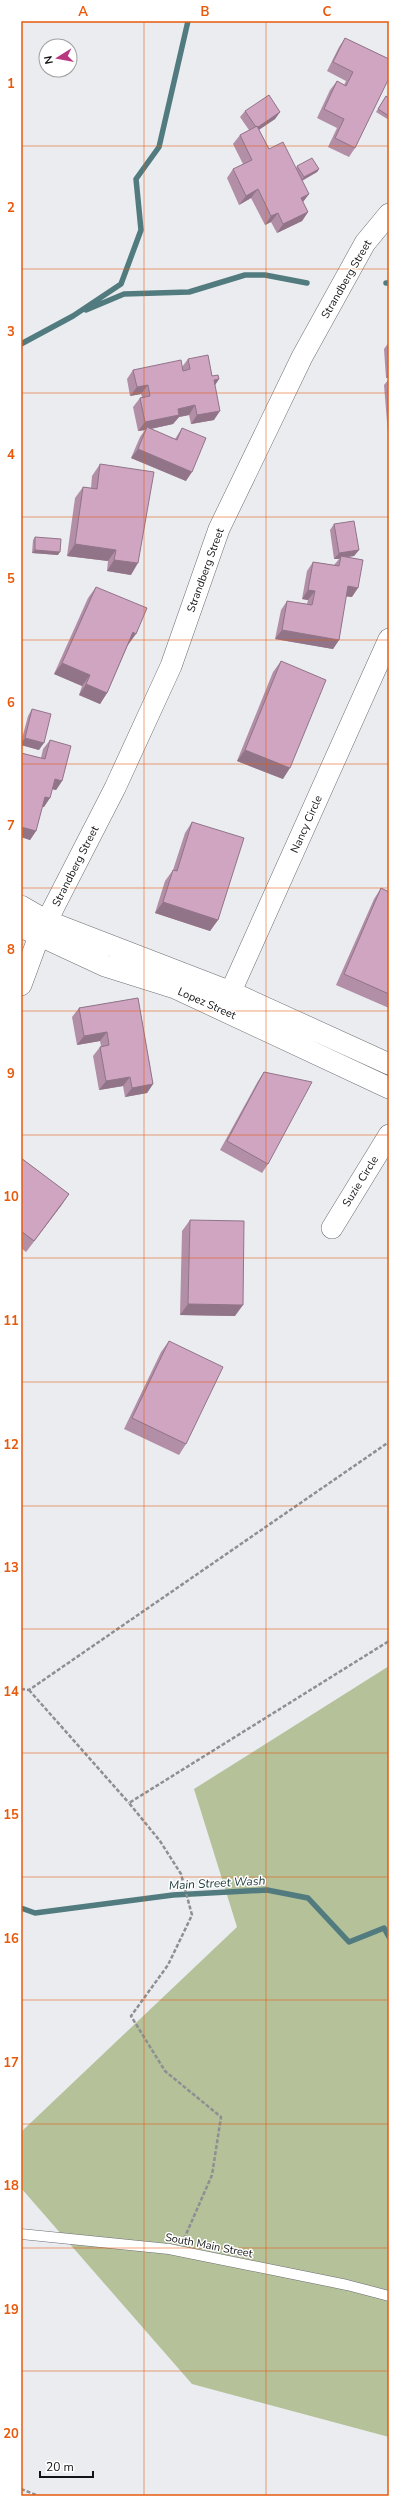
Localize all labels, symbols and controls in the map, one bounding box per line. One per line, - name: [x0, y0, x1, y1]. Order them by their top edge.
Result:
- text: A: [78, 3, 88, 21]
- text: B: [201, 3, 210, 21]
- text: C: [323, 3, 332, 21]
- north arrow: [38, 38, 78, 78]
- text: N: [41, 54, 57, 65]
- text: 1: [7, 75, 15, 93]
- text: 2: [7, 199, 15, 217]
- street label: Strandberg Street: [318, 237, 375, 321]
- text: 3: [7, 323, 15, 341]
- text: 4: [7, 446, 15, 464]
- street label: Strandberg Street: [183, 526, 228, 614]
- text: 5: [7, 570, 15, 588]
- text: 6: [7, 694, 15, 712]
- street label: Nancy Circle: [287, 793, 326, 855]
- text: 7: [7, 817, 15, 835]
- street label: Strandberg Street: [49, 823, 102, 909]
- text: 8: [7, 941, 15, 959]
- street label: Lopez Street: [175, 984, 238, 1023]
- text: 9: [7, 1065, 15, 1083]
- street label: Suzie Circle: [339, 1153, 382, 1210]
- text: 10: [3, 1188, 19, 1206]
- text: 11: [3, 1312, 19, 1330]
- text: 12: [3, 1436, 19, 1454]
- text: 13: [3, 1559, 19, 1577]
- text: 14: [3, 1683, 19, 1701]
- text: 15: [3, 1806, 19, 1824]
- water label: Main Street Wash: [168, 1872, 266, 1894]
- text: 16: [3, 1930, 19, 1948]
- text: 17: [3, 2054, 19, 2072]
- text: 18: [3, 2177, 19, 2195]
- street label: South Main Street: [164, 2230, 254, 2261]
- text: 19: [3, 2301, 19, 2319]
- text: 20: [3, 2425, 19, 2443]
- scale bar: [40, 2453, 93, 2479]
- text: 20 m: [46, 2459, 74, 2475]

